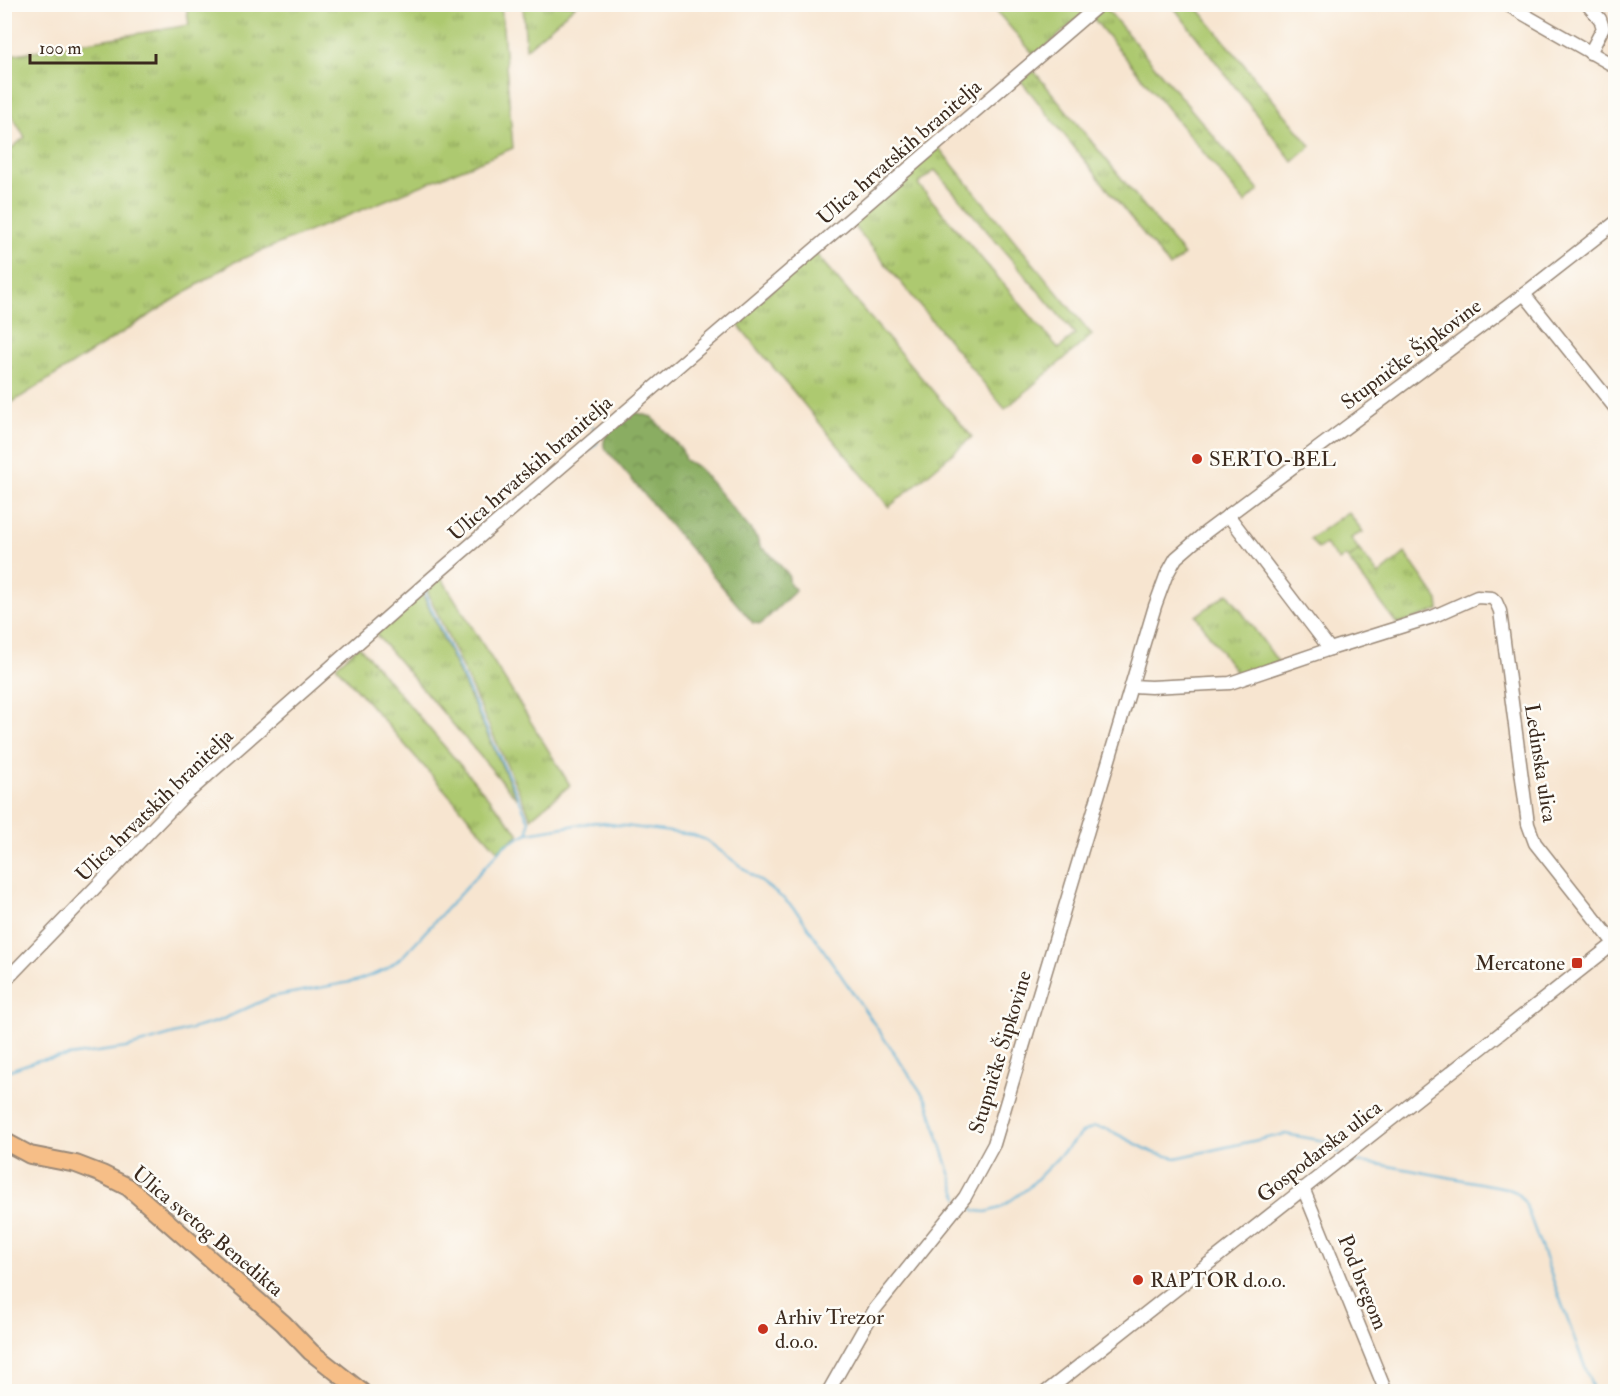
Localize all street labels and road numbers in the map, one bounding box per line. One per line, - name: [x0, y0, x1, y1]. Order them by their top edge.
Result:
- street label: Ulica hrvatskih branitelja: [812, 73, 987, 231]
- street label: Stupničke Šipkovine: [1336, 293, 1487, 416]
- street label: Ulica hrvatskih branitelja: [443, 389, 618, 547]
- street label: Ledinska ulica: [1518, 702, 1563, 825]
- street label: Ulica hrvatskih branitelja: [70, 723, 239, 888]
- street label: Stupničke Šipkovine: [963, 967, 1038, 1137]
- street label: Gospodarska ulica: [1251, 1094, 1388, 1209]
- street label: Ulica svetog Benedikta: [126, 1160, 289, 1303]
- street label: Pod bregom: [1331, 1231, 1394, 1334]

